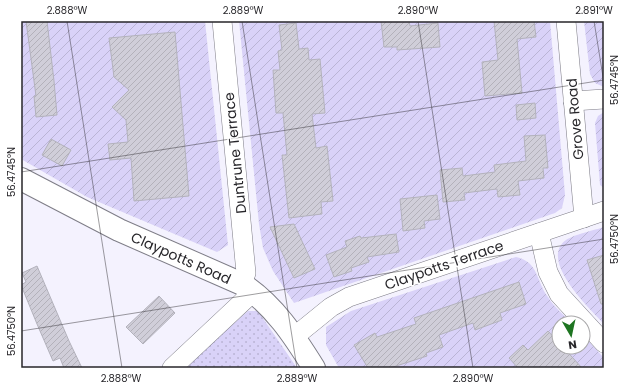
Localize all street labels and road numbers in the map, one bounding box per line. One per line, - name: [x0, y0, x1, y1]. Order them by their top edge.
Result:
- street label: Grove Road: [561, 77, 589, 161]
- street label: Duntrune Terrace: [219, 91, 251, 215]
- street label: Claypotts Road: [128, 227, 234, 289]
- street label: Claypotts Terrace: [382, 235, 506, 295]

